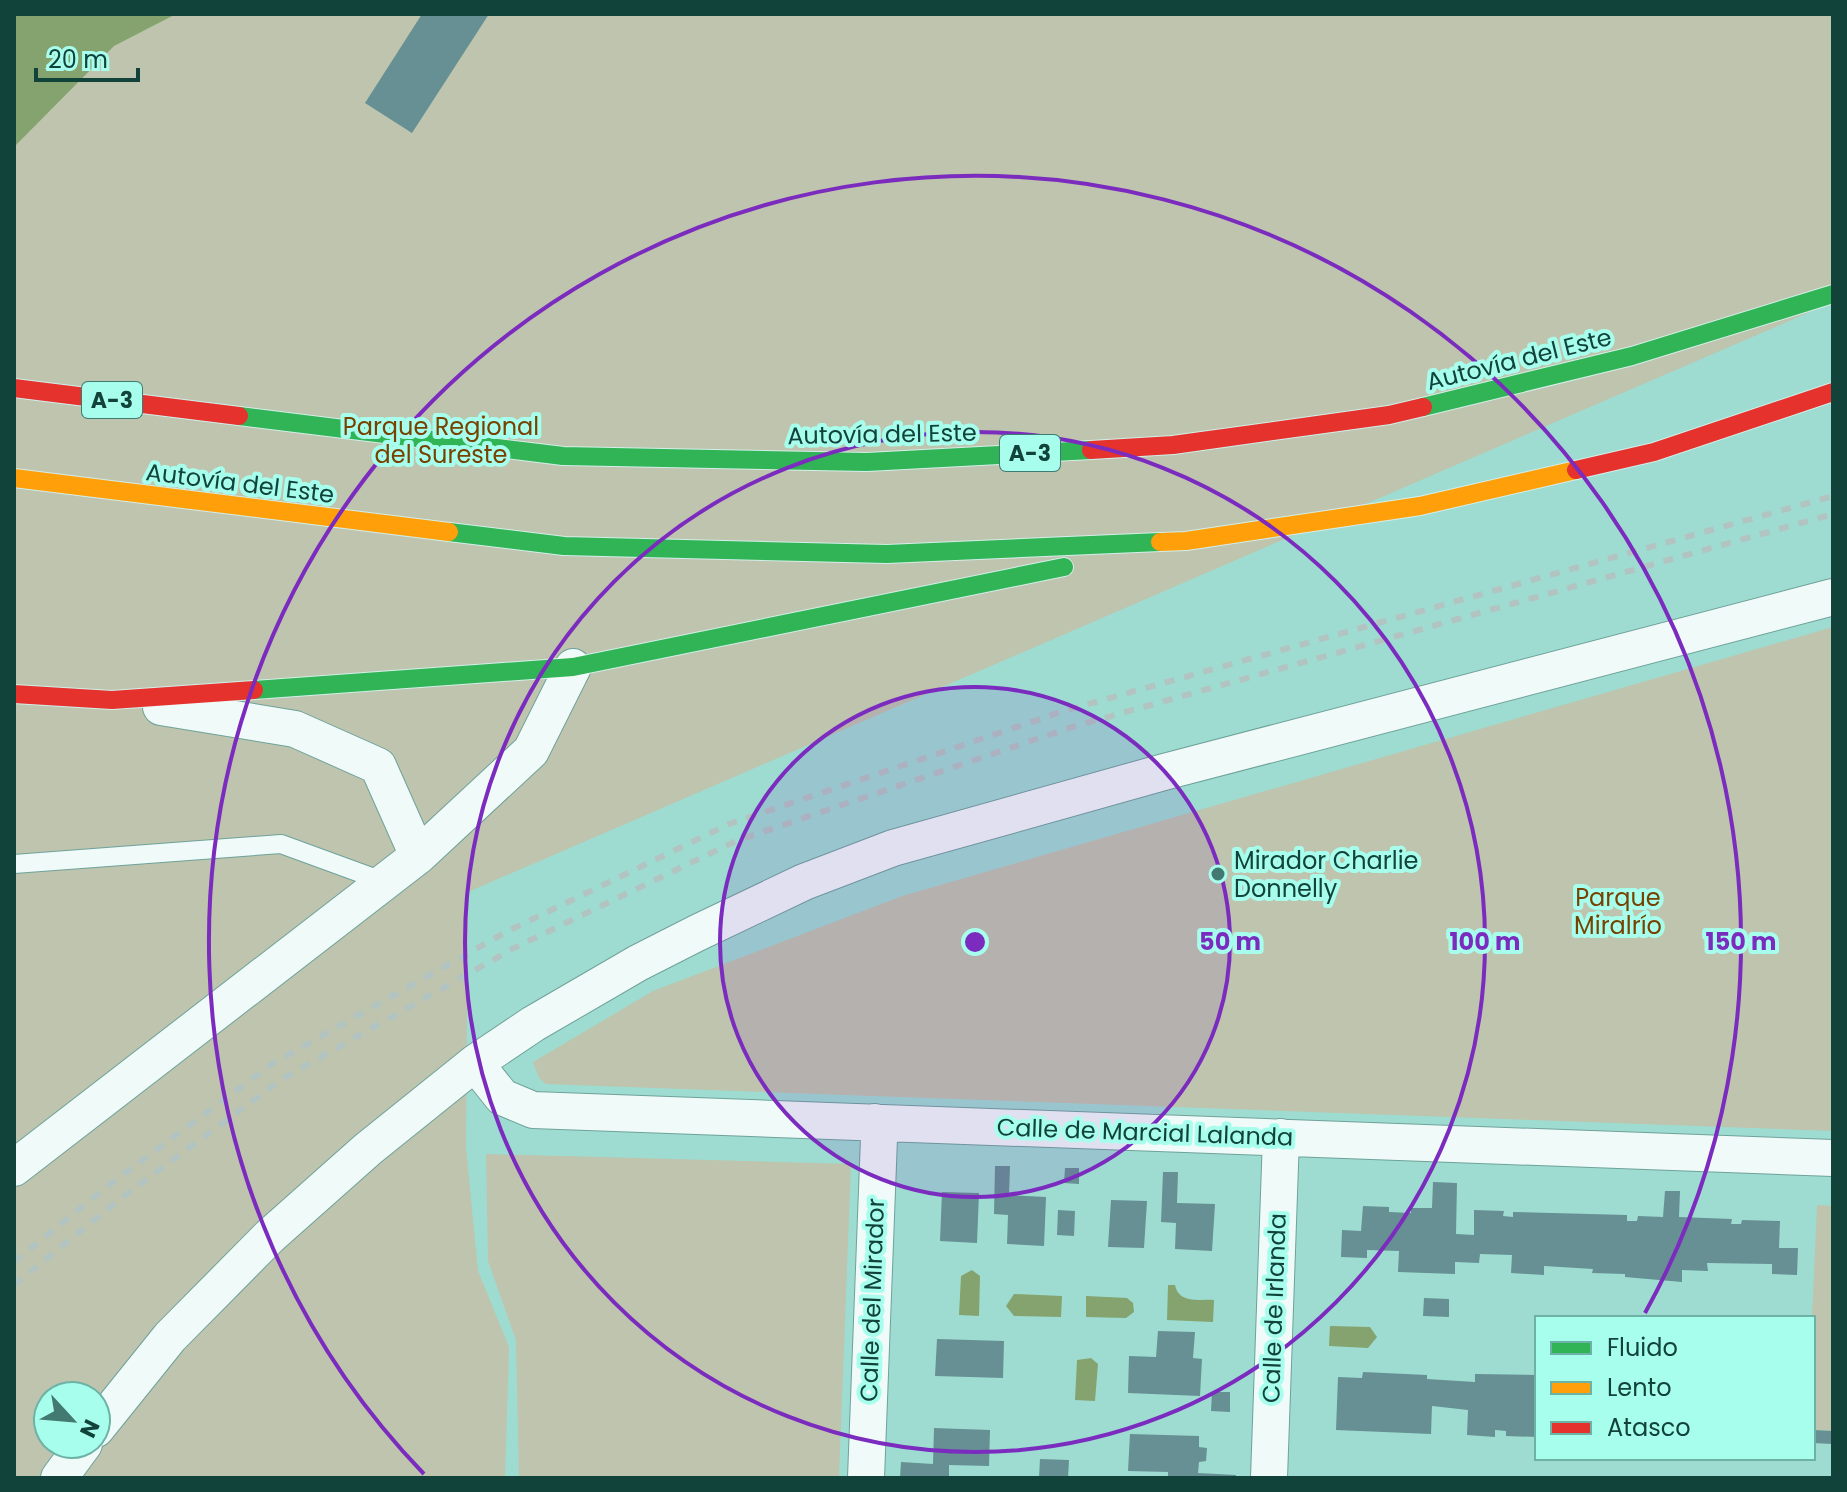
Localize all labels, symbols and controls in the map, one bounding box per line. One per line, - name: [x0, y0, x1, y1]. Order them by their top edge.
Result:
- scale bar: [36, 32, 138, 82]
- text: 20 m: [48, 43, 108, 76]
- street label: Autovía del Este: [1423, 320, 1615, 398]
- road number: A-3: [82, 382, 142, 418]
- park label: Parque Regional del Sureste: [343, 410, 539, 471]
- street label: Autovía del Este: [787, 416, 977, 452]
- road number: A-3: [1000, 435, 1060, 471]
- street label: Autovía del Este: [144, 455, 336, 511]
- place label: Mirador Charlie Donnelly: [1234, 844, 1418, 905]
- marker: Mirador Charlie Donnelly: [1209, 865, 1227, 883]
- park label: Parque Miralrío: [1574, 881, 1662, 942]
- text: 50 m: [1199, 925, 1261, 958]
- text: 100 m: [1450, 925, 1520, 958]
- text: 150 m: [1706, 925, 1776, 958]
- centre of rings: [961, 928, 989, 956]
- street label: Calle de Marcial Lalanda: [996, 1110, 1294, 1154]
- street label: Calle del Mirador: [852, 1198, 892, 1402]
- street label: Calle de Irlanda: [1254, 1212, 1294, 1404]
- legend: [1535, 1316, 1815, 1460]
- text: Fluido: [1607, 1331, 1678, 1364]
- text: Lento: [1607, 1371, 1672, 1404]
- north arrow: [32, 1380, 112, 1460]
- text: Atasco: [1607, 1411, 1691, 1444]
- text: N: [72, 1414, 107, 1443]

